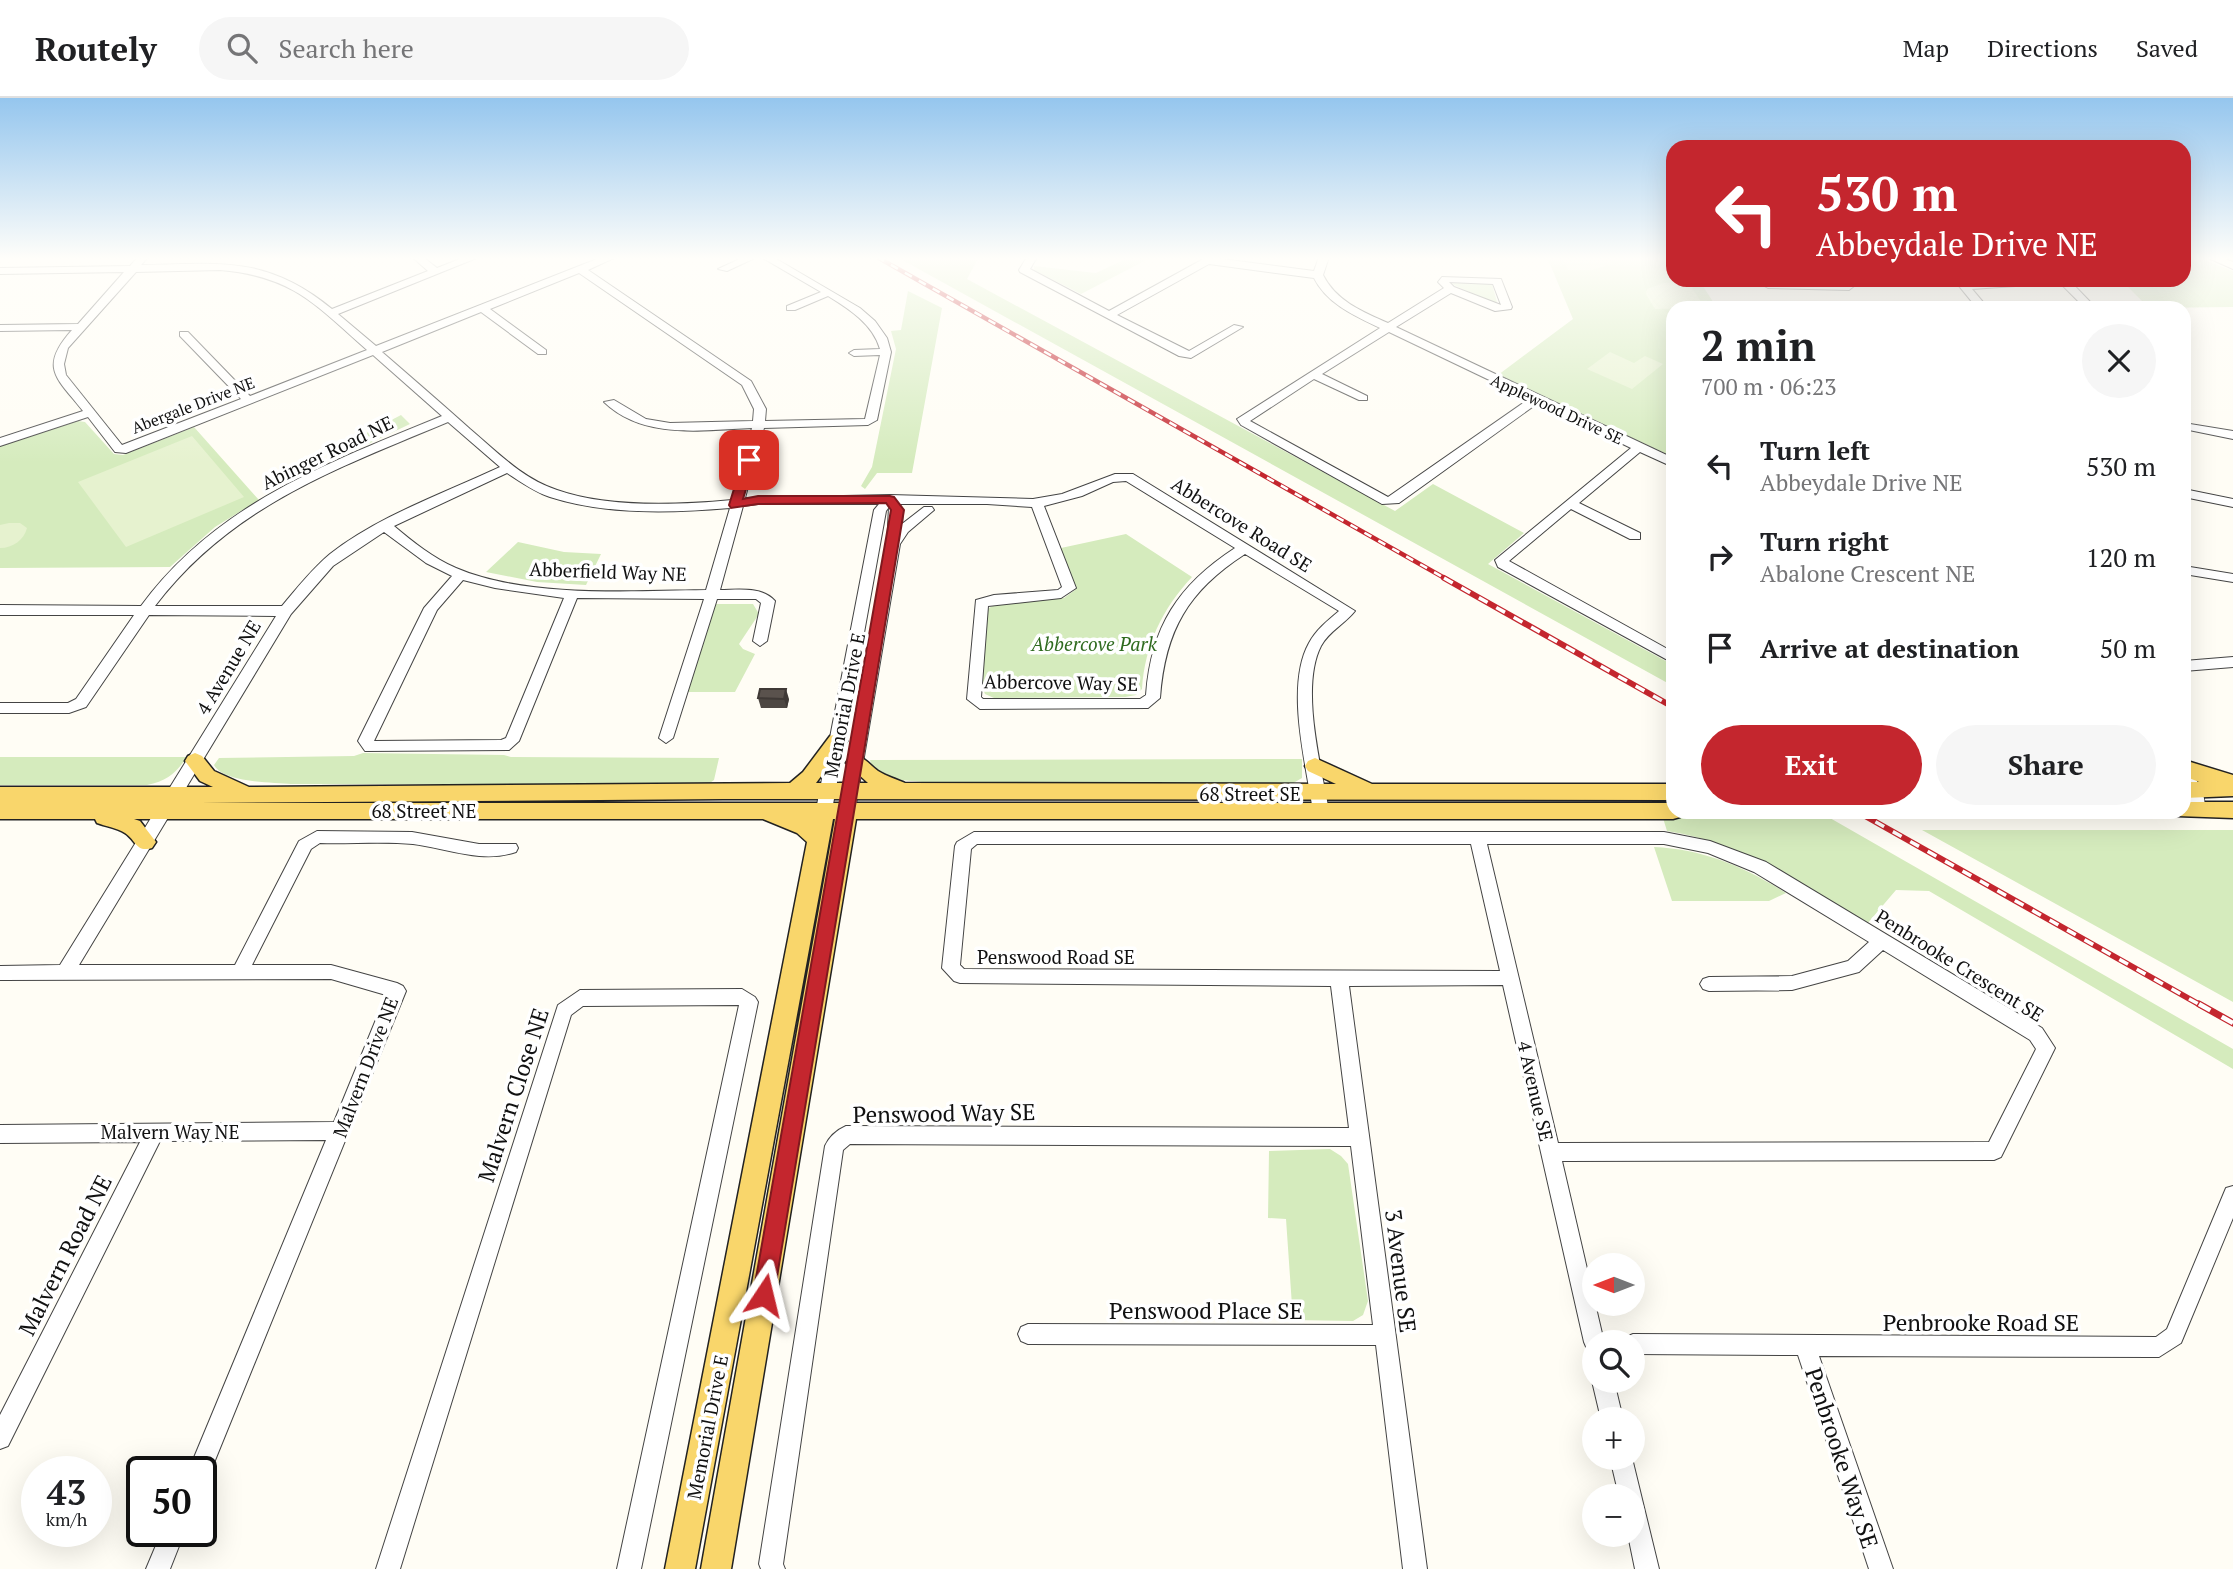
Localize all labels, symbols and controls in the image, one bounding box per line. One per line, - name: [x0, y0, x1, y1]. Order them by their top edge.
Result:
- search box: [199, 17, 689, 80]
- text: Routely: [35, 27, 157, 70]
- icon: search: [223, 29, 261, 67]
- text: Search here: [279, 31, 414, 65]
- text: Map: [1903, 32, 1949, 64]
- text: Directions: [1987, 32, 2098, 64]
- text: Saved: [2136, 32, 2198, 64]
- text: 530 m: [1816, 160, 1958, 225]
- icon: left: [1701, 168, 1792, 259]
- text: Abbeydale Drive NE: [1816, 223, 2098, 265]
- text: 2 min: [1701, 317, 1816, 373]
- button: close: [2082, 324, 2156, 398]
- street label: Applewood Drive SE: [1487, 369, 1627, 449]
- street label: Abergale Drive NE: [128, 371, 258, 439]
- text: 700 m · 06:23: [1701, 371, 1836, 402]
- street label: Abinger Road NE: [257, 409, 397, 495]
- pin: [719, 430, 779, 490]
- text: Turn left: [1760, 433, 1870, 467]
- icon: arrive: [730, 441, 768, 479]
- icon: left: [1701, 447, 1739, 485]
- text: 530 m: [2086, 449, 2156, 483]
- text: Abbeydale Drive NE: [1760, 467, 1963, 498]
- street label: Abbercove Road SE: [1167, 471, 1317, 577]
- text: Turn right: [1760, 524, 1889, 558]
- icon: right: [1701, 538, 1739, 576]
- text: 120 m: [2086, 540, 2156, 574]
- street label: Abberfield Way NE: [529, 556, 687, 586]
- text: Abalone Crescent NE: [1760, 558, 1975, 589]
- street label: 4 Avenue NE: [190, 615, 266, 719]
- icon: arrive: [1701, 629, 1739, 667]
- street label: Memorial Drive E: [818, 631, 870, 779]
- park label: Abbercove Park: [1030, 631, 1158, 656]
- text: Arrive at destination: [1760, 631, 2019, 665]
- text: 50 m: [2100, 631, 2156, 665]
- street label: Abbercove Way SE: [984, 668, 1138, 696]
- button: Exit: [1701, 725, 1922, 805]
- button: Share: [1936, 725, 2156, 805]
- street label: 68 Street SE: [1199, 781, 1301, 806]
- street label: 68 Street NE: [371, 798, 477, 823]
- street label: Penbrooke Crescent SE: [1871, 903, 2049, 1027]
- street label: Penswood Road SE: [977, 944, 1135, 969]
- street label: Malvern Drive NE: [327, 993, 403, 1141]
- street label: Malvern Close NE: [470, 1004, 556, 1186]
- street label: 4 Avenue SE: [1512, 1038, 1560, 1144]
- street label: Penswood Way SE: [852, 1096, 1036, 1130]
- street label: Malvern Way NE: [100, 1119, 240, 1144]
- street label: Malvern Road NE: [11, 1169, 119, 1341]
- street label: 3 Avenue SE: [1378, 1208, 1424, 1334]
- north arrow: [1582, 1253, 1645, 1316]
- map controls: [1582, 1253, 1645, 1547]
- position arrow: [727, 1258, 801, 1332]
- street label: Penswood Place SE: [1109, 1295, 1303, 1326]
- street label: Penbrooke Road SE: [1883, 1307, 2079, 1338]
- button: search: [1582, 1330, 1645, 1393]
- street label: Memorial Drive E: [681, 1353, 733, 1501]
- street label: Penbrooke Way SE: [1798, 1364, 1886, 1552]
- button: +: [1582, 1407, 1645, 1470]
- speed limit sign: 50: [126, 1456, 217, 1547]
- text: 43: [47, 1469, 86, 1515]
- button: −: [1582, 1484, 1645, 1547]
- text: km/h: [46, 1507, 87, 1531]

